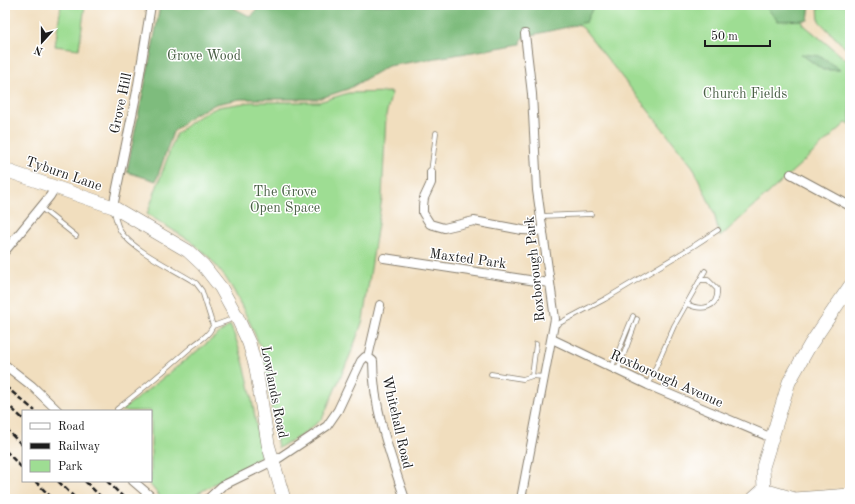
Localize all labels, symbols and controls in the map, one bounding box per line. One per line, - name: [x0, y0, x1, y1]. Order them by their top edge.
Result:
- north arrow: [22, 22, 62, 62]
- scale bar: [705, 22, 770, 48]
- text: 50 m: [711, 30, 738, 43]
- text: N: [33, 43, 45, 57]
- park label: Grove Wood: [167, 49, 241, 63]
- street label: Grove Hill: [108, 71, 134, 135]
- park label: Church Fields: [703, 87, 787, 101]
- street label: Tyburn Lane: [24, 154, 104, 194]
- park label: The Grove Open Space: [250, 185, 320, 215]
- street label: Roxborough Park: [522, 215, 548, 322]
- street label: Maxted Park: [429, 247, 507, 271]
- street label: Lowlands Road: [258, 345, 290, 440]
- street label: Roxborough Avenue: [608, 348, 725, 410]
- street label: Whitehall Road: [380, 374, 415, 470]
- legend: [22, 410, 152, 482]
- text: Road: [58, 421, 85, 433]
- text: Railway: [58, 441, 101, 453]
- text: Park: [58, 461, 83, 473]

